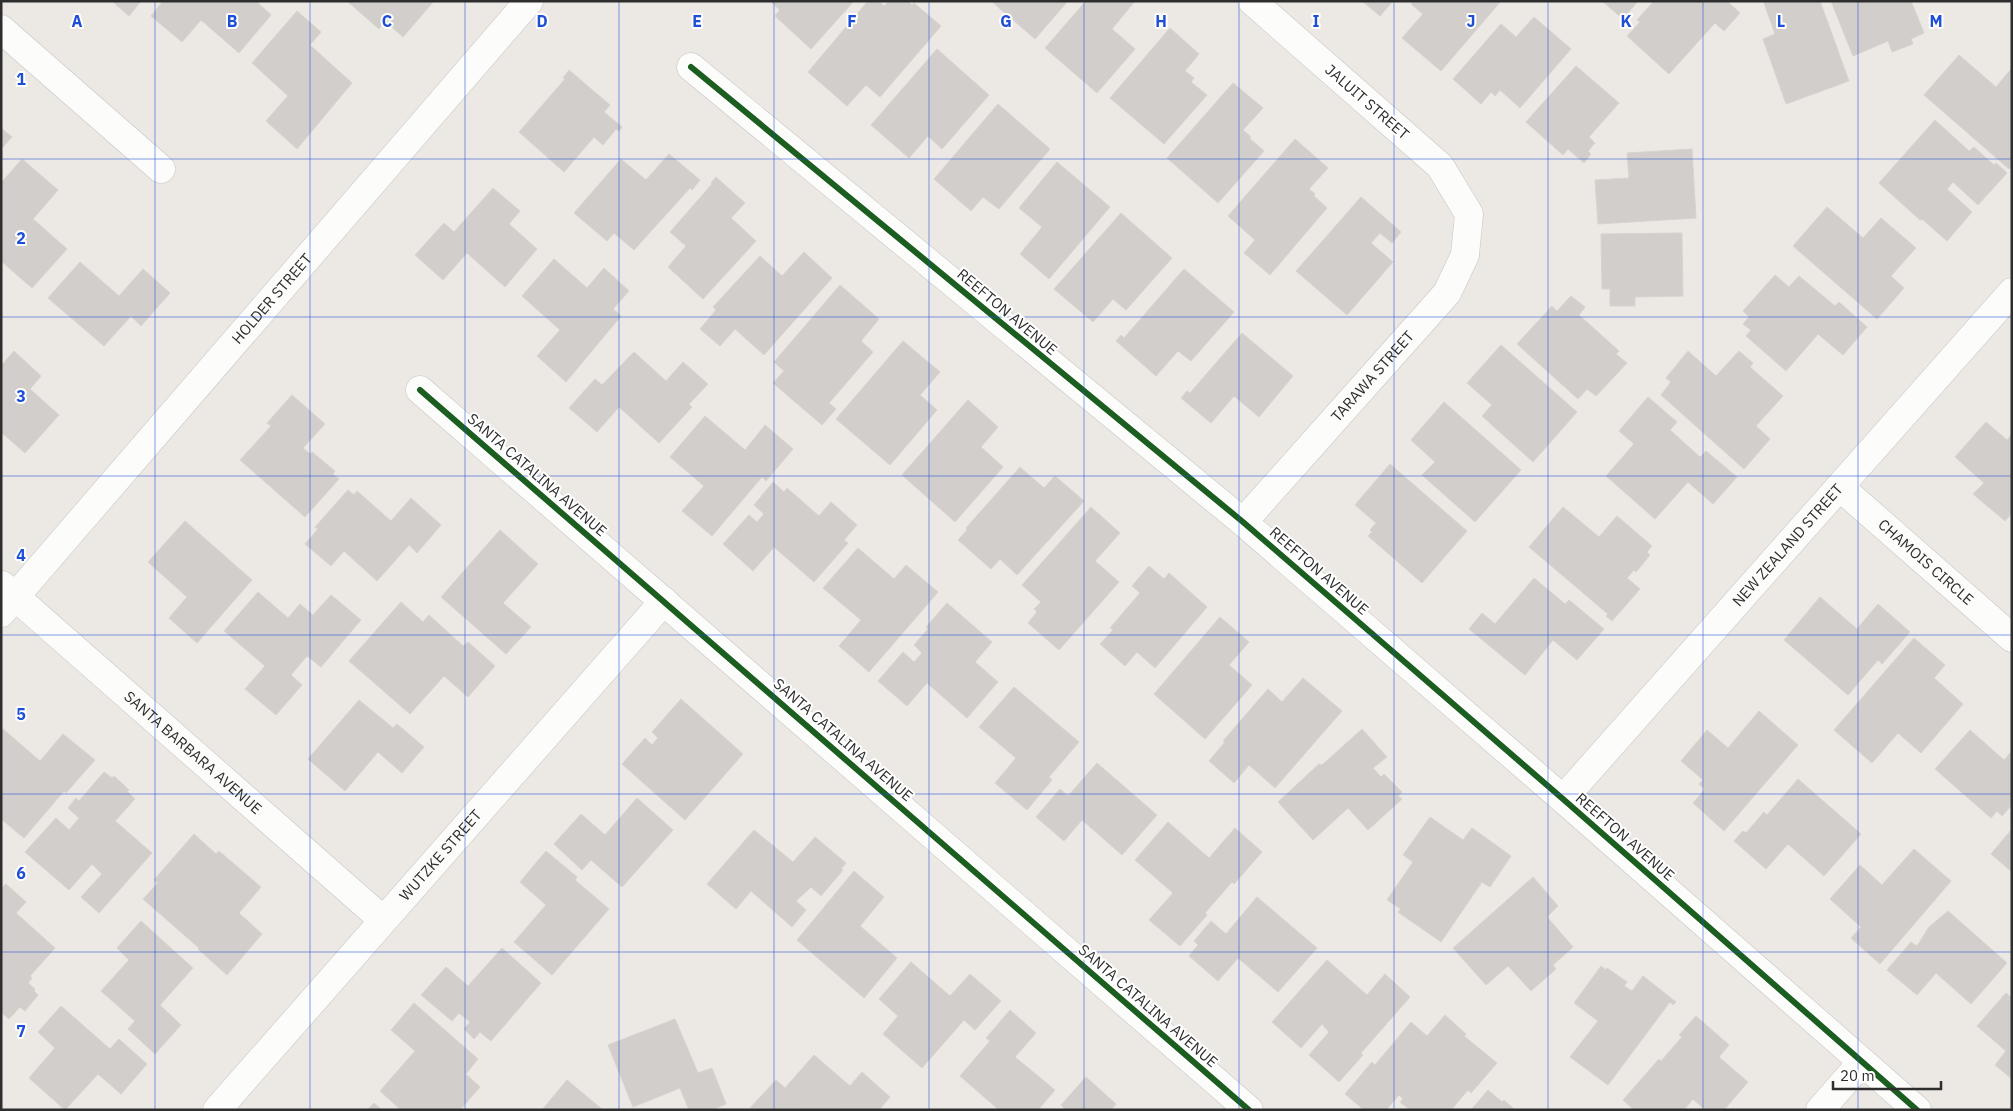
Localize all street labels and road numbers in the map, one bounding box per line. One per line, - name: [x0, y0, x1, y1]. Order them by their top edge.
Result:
- street label: JALUIT STREET: [1321, 60, 1414, 144]
- street label: HOLDER STREET: [227, 249, 316, 348]
- street label: REEFTON AVENUE: [953, 264, 1061, 359]
- street label: TARAWA STREET: [1327, 326, 1418, 426]
- street label: SANTA CATALINA AVENUE: [464, 409, 611, 540]
- street label: NEW ZEALAND STREET: [1728, 479, 1847, 610]
- street label: CHAMOIS CIRCLE: [1874, 515, 1978, 609]
- street label: REEFTON AVENUE: [1266, 522, 1373, 619]
- street label: SANTA CATALINA AVENUE: [770, 674, 917, 805]
- street label: SANTA BARBARA AVENUE: [120, 687, 266, 818]
- street label: REEFTON AVENUE: [1572, 788, 1679, 885]
- street label: WUTZKE STREET: [395, 805, 486, 905]
- street label: SANTA CATALINA AVENUE: [1075, 940, 1222, 1071]

